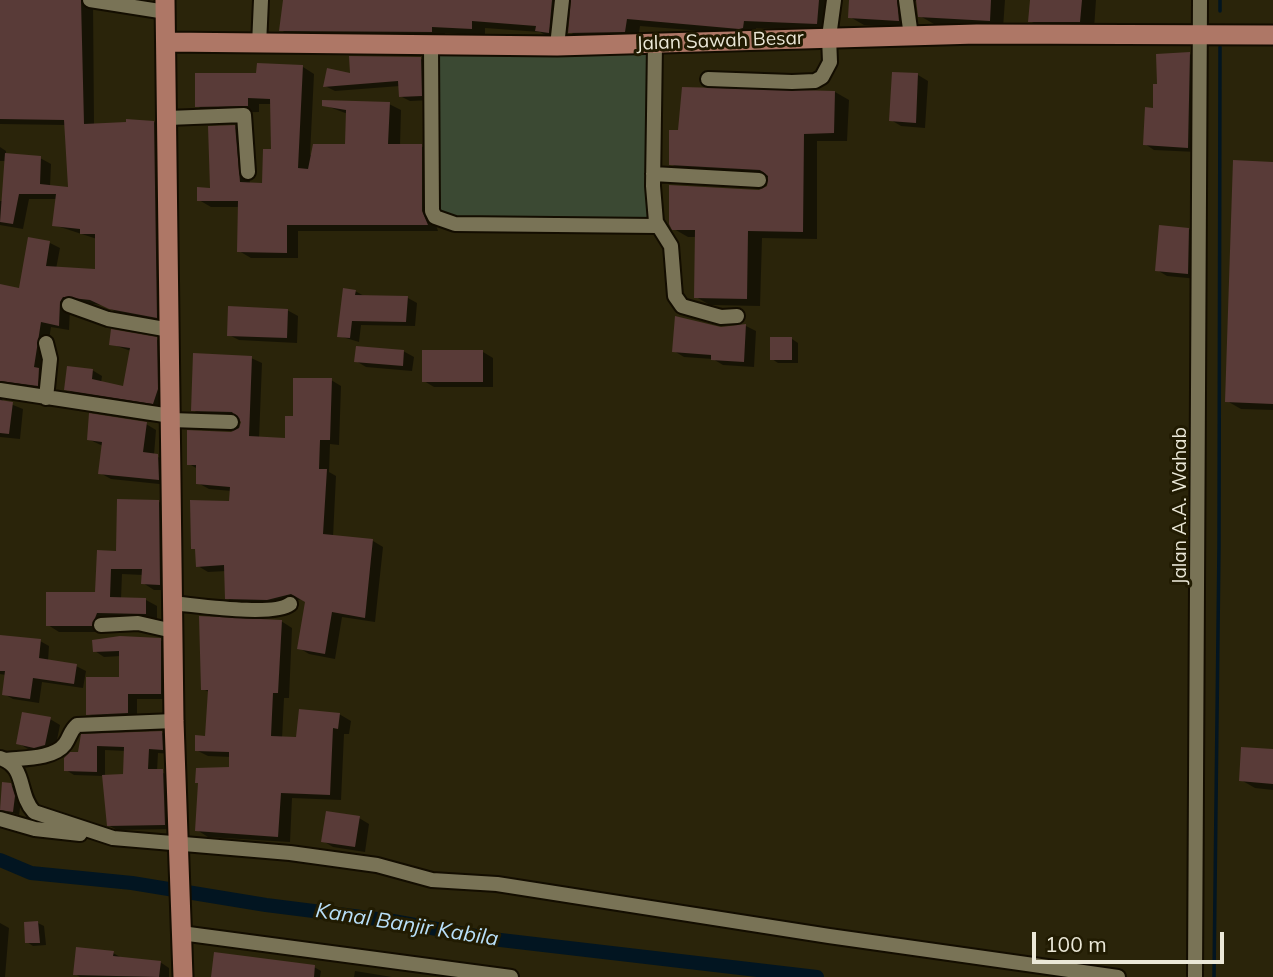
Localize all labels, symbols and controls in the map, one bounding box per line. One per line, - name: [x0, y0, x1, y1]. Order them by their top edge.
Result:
- street label: Jalan Sawah Besar: [636, 27, 804, 55]
- street label: Jalan A.A. Wahab: [1169, 427, 1191, 585]
- water label: Kanal Banjir Kabila: [314, 898, 500, 952]
- scale bar: [1035, 918, 1228, 962]
- text: 100 m: [1045, 931, 1107, 957]

